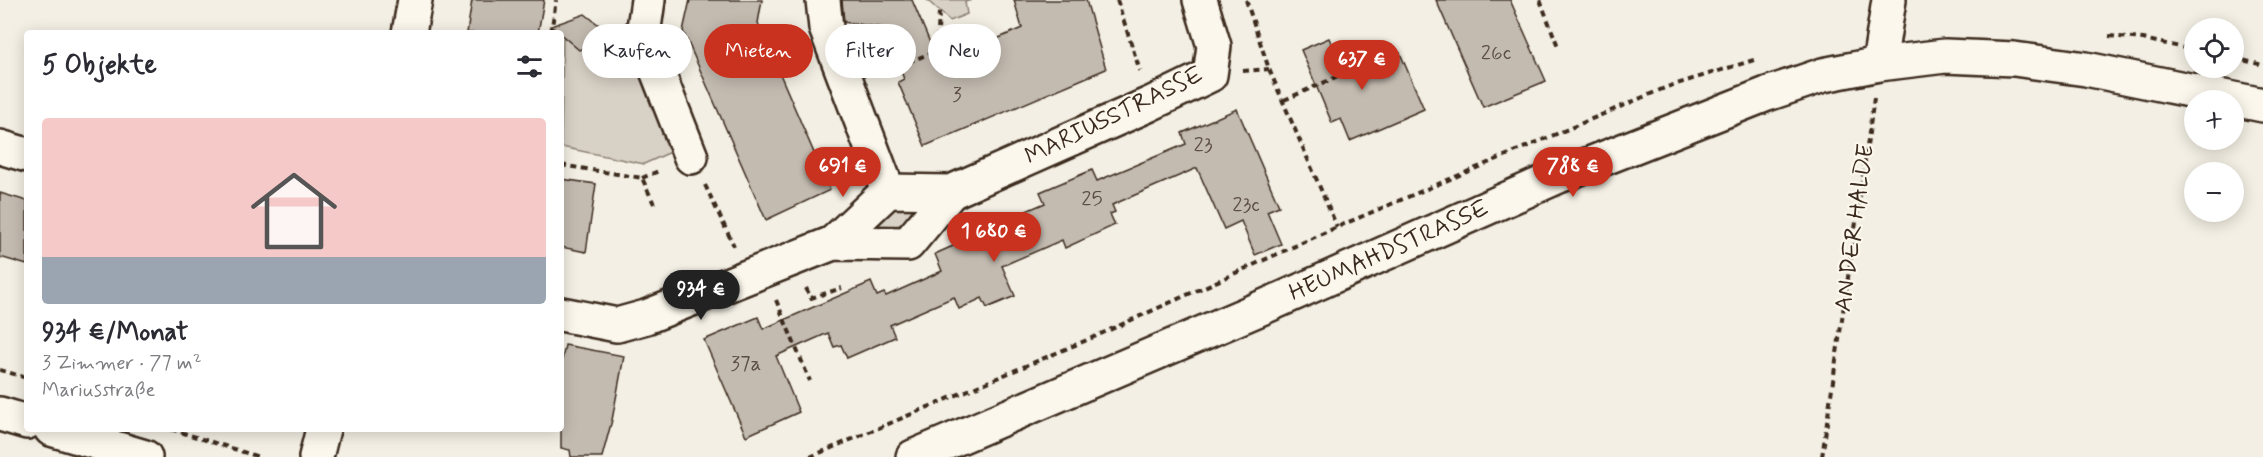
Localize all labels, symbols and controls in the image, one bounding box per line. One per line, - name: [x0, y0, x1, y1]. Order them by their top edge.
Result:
- map controls: [2184, 18, 2244, 222]
- button: locate: [2184, 18, 2244, 78]
- chip: Kaufen: [582, 24, 692, 78]
- chip: Mieten: [704, 24, 813, 78]
- chip: Filter: [825, 24, 916, 78]
- chip: Neu: [928, 24, 1001, 78]
- house number: 26c: [1481, 39, 1511, 67]
- pin: 637 €: [1320, 40, 1404, 91]
- text: 637 €: [1338, 46, 1386, 73]
- text: 5 Objekte: [42, 49, 157, 83]
- icon: filters: [513, 50, 546, 83]
- street label: MARIUSSTRASSE: [1020, 59, 1208, 173]
- house number: 3: [952, 81, 962, 109]
- button: +: [2184, 90, 2244, 150]
- house number: 23: [1193, 131, 1213, 159]
- street label: AN DER HALDE: [1828, 142, 1882, 314]
- pin: 691 €: [801, 147, 885, 198]
- pin: 788 €: [1531, 147, 1615, 198]
- text: 691 €: [819, 153, 867, 180]
- text: 788 €: [1547, 153, 1599, 180]
- icon: home: [240, 157, 348, 265]
- button: −: [2184, 162, 2244, 222]
- house number: 25: [1081, 185, 1103, 213]
- house number: 23c: [1232, 191, 1260, 219]
- street label: HEUMAHDSTRASSE: [1284, 193, 1494, 309]
- pin: 1 680 €: [939, 212, 1049, 263]
- text: 1 680 €: [961, 218, 1027, 245]
- pin: 934 €: [659, 270, 743, 321]
- text: 934 €: [677, 276, 725, 303]
- text: 934 €/Monat: [42, 316, 188, 350]
- text: 3 Zimmer · 77 m²: [42, 350, 202, 377]
- house number: 37a: [731, 350, 761, 378]
- text: Mariusstraße: [42, 377, 155, 404]

